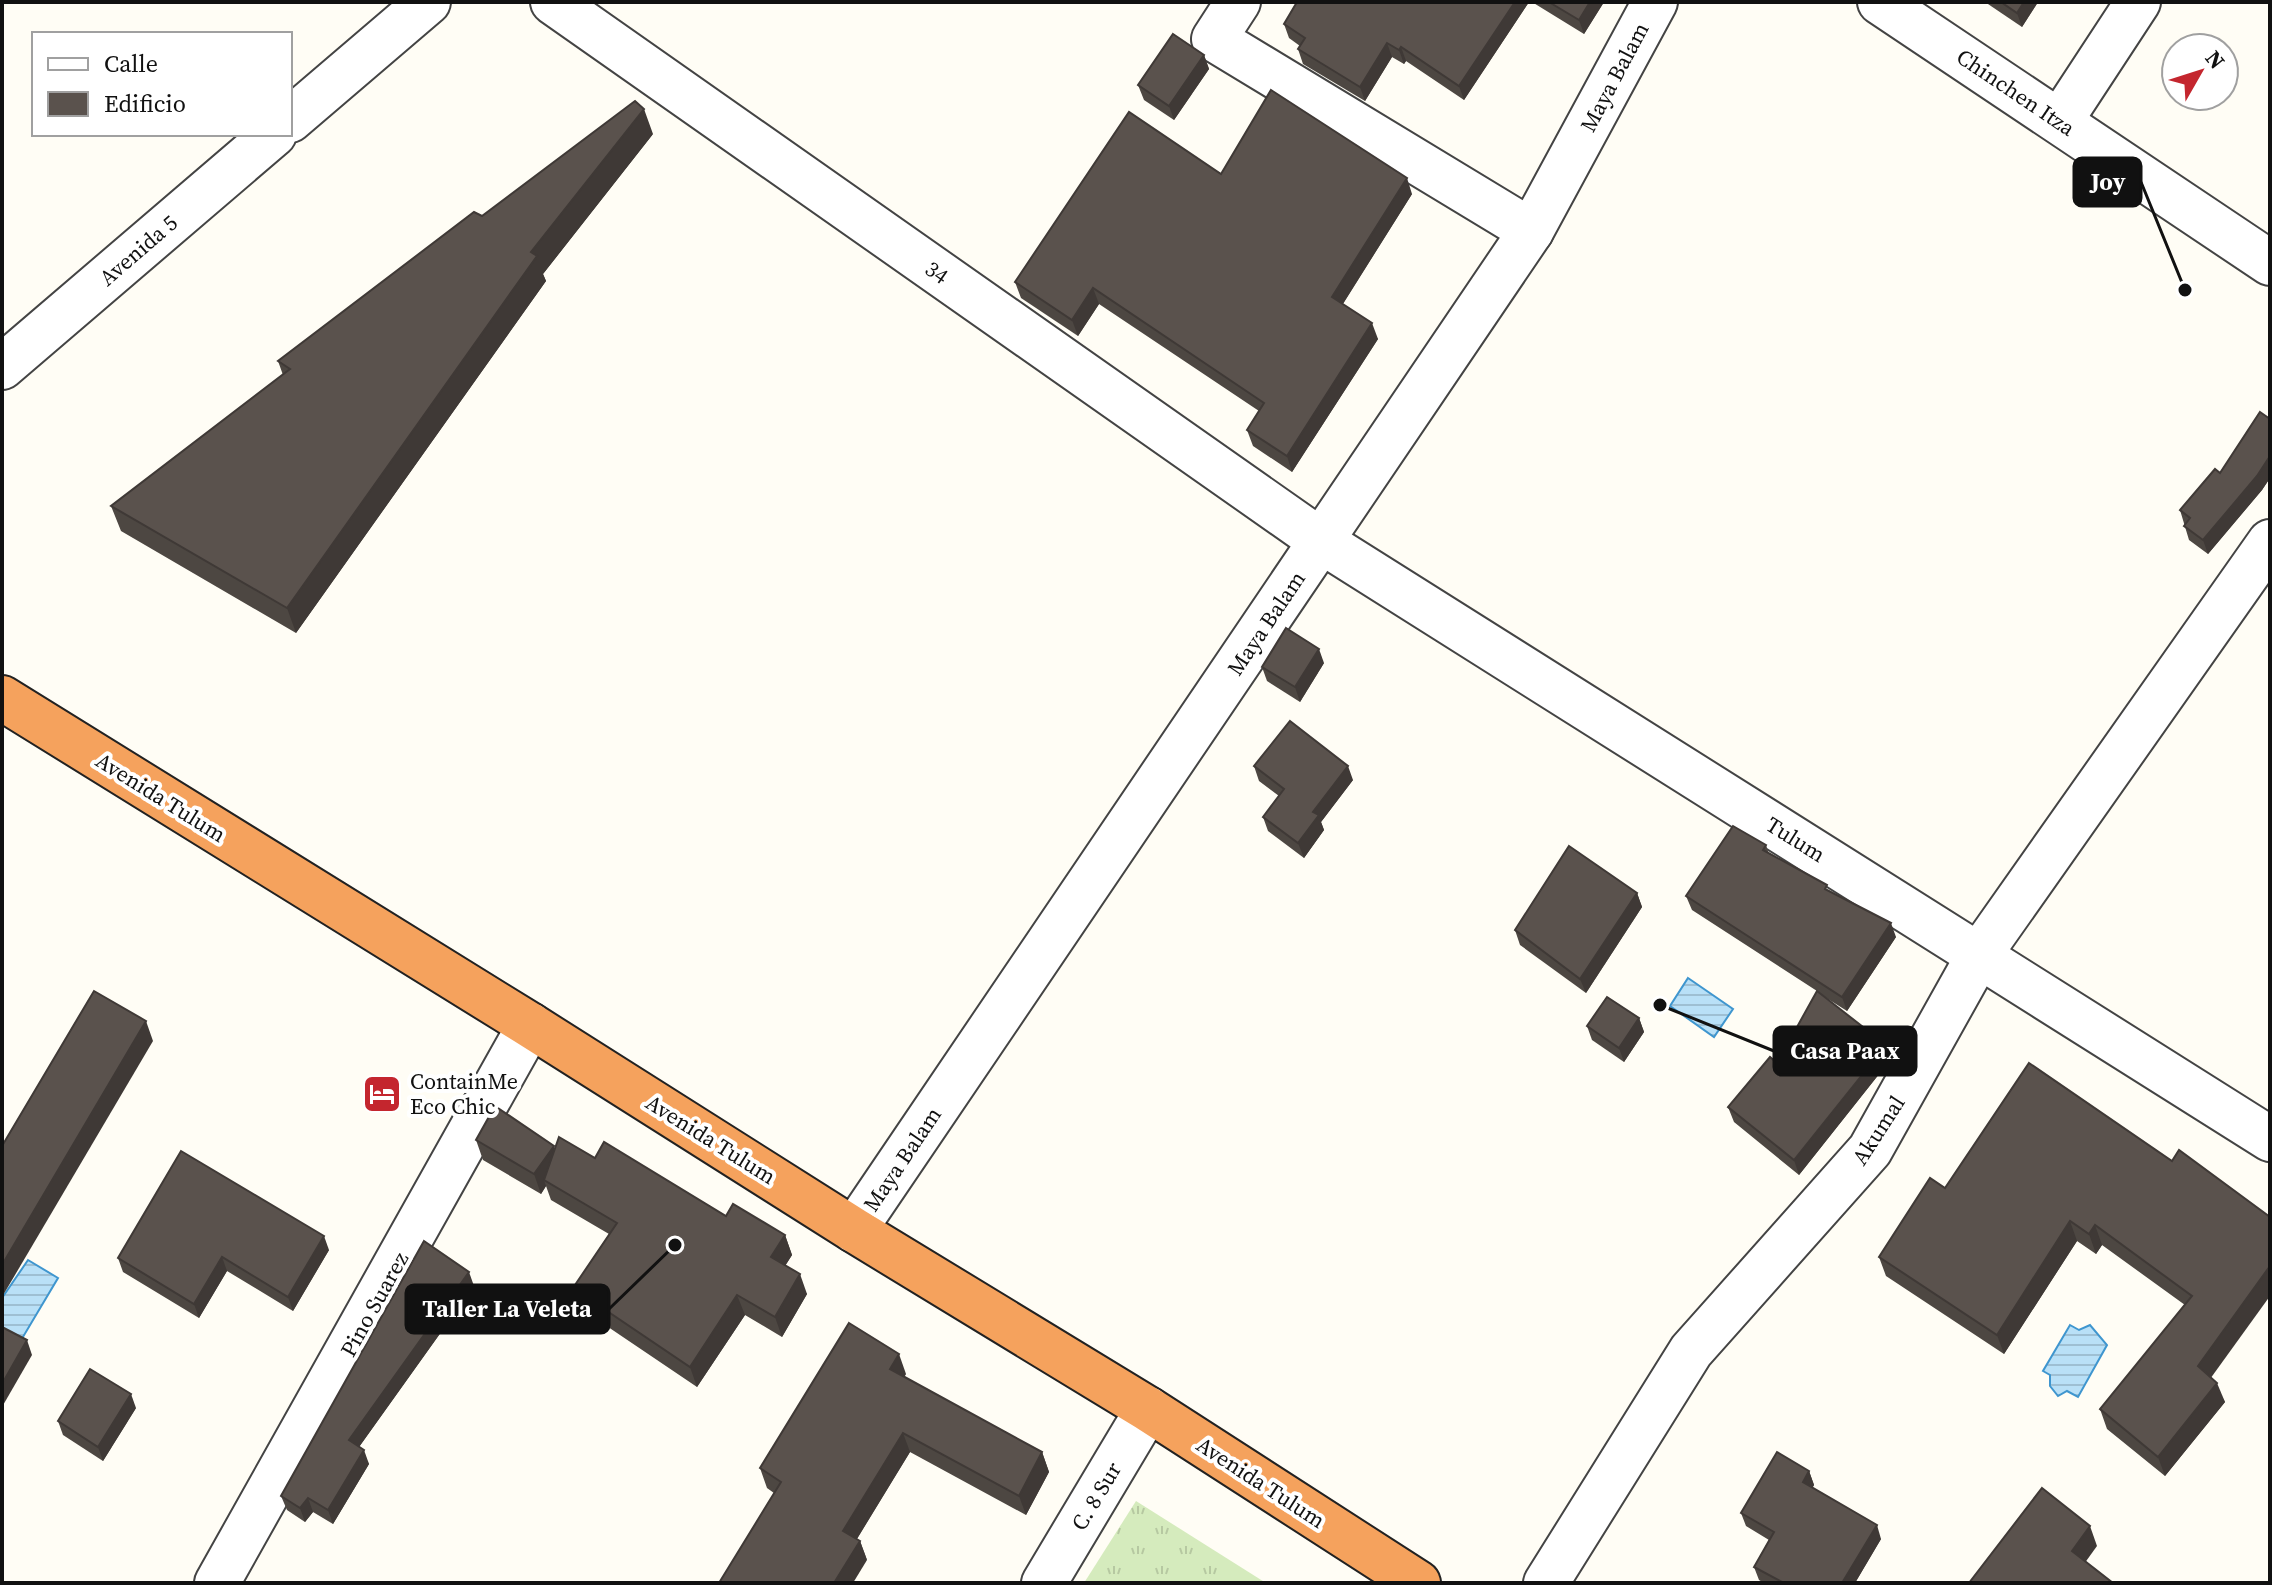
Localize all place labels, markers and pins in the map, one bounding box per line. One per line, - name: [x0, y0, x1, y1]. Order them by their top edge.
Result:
- callout: Joy: [2074, 158, 2141, 206]
- callout: Casa Paax: [1774, 1027, 1916, 1075]
- place label: ContainMe Eco Chic: [410, 1066, 518, 1121]
- hotel icon: ContainMe Eco Chic: [361, 1073, 403, 1115]
- callout: Taller La Veleta: [406, 1285, 609, 1333]

